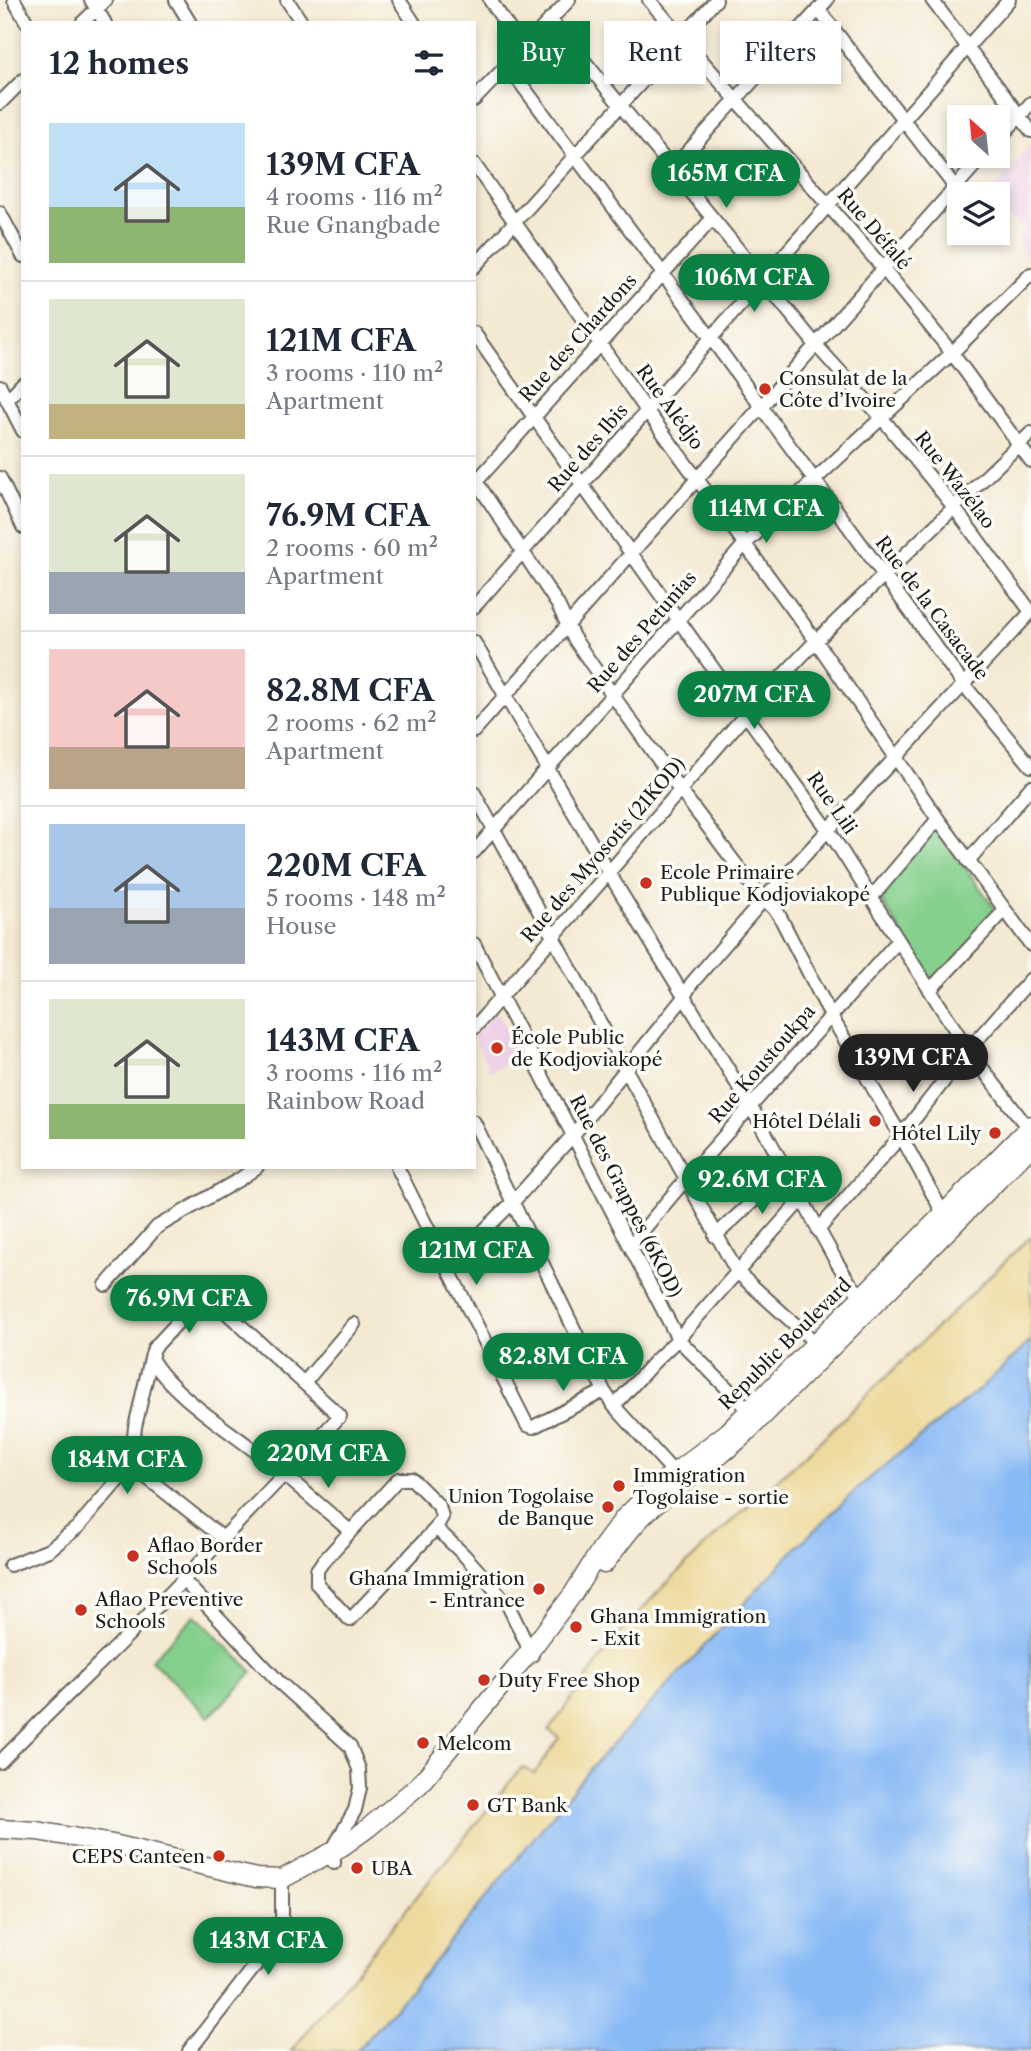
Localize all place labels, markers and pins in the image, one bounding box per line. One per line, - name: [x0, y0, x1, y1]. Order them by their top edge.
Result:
- pin: 165M CFA: [654, 150, 798, 210]
- pin: 106M CFA: [682, 254, 826, 314]
- place label: Consulat de la Côte d’Ivoire: [779, 367, 908, 412]
- marker: Consulat de la Côte d’Ivoire: [757, 381, 773, 397]
- pin: 114M CFA: [694, 486, 838, 545]
- pin: 207M CFA: [682, 672, 826, 731]
- place label: Ecole Primaire Publique Kodjoviakopé: [660, 861, 870, 906]
- marker: Ecole Primaire Publique Kodjoviakopé: [638, 875, 654, 891]
- place label: École Public de Kodjoviakopé: [511, 1026, 662, 1071]
- pin: 139M CFA: [841, 1034, 985, 1094]
- marker: École Public de Kodjoviakopé: [489, 1040, 505, 1056]
- place label: Hôtel Délali: [752, 1110, 861, 1133]
- marker: Hôtel Délali: [867, 1113, 883, 1129]
- place label: Hôtel Lily: [891, 1122, 981, 1145]
- marker: Hôtel Lily: [987, 1125, 1003, 1141]
- pin: 92.6M CFA: [682, 1156, 842, 1216]
- pin: 121M CFA: [404, 1228, 548, 1287]
- pin: 76.9M CFA: [109, 1276, 269, 1335]
- pin: 82.8M CFA: [483, 1334, 643, 1393]
- pin: 220M CFA: [256, 1430, 400, 1490]
- pin: 184M CFA: [55, 1436, 199, 1496]
- place label: Immigration Togolaise - sortie: [633, 1464, 789, 1509]
- marker: Immigration Togolaise - sortie: [611, 1478, 627, 1494]
- place label: Union Togolaise de Banque: [448, 1485, 594, 1530]
- marker: Union Togolaise de Banque: [600, 1499, 616, 1515]
- place label: Aflao Border Schools: [146, 1534, 263, 1579]
- marker: Aflao Border Schools: [125, 1548, 141, 1564]
- place label: Ghana Immigration - Entrance: [349, 1567, 525, 1612]
- marker: Ghana Immigration - Entrance: [531, 1581, 547, 1597]
- place label: Aflao Preventive Schools: [94, 1588, 243, 1633]
- marker: Aflao Preventive Schools: [73, 1602, 89, 1618]
- place label: Ghana Immigration - Exit: [590, 1605, 766, 1650]
- marker: Ghana Immigration - Exit: [568, 1619, 584, 1635]
- place label: Duty Free Shop: [498, 1669, 640, 1692]
- marker: Duty Free Shop: [476, 1672, 492, 1688]
- place label: Melcom: [437, 1732, 512, 1755]
- marker: Melcom: [415, 1735, 431, 1751]
- place label: GT Bank: [487, 1794, 568, 1817]
- marker: GT Bank: [465, 1797, 481, 1813]
- place label: CEPS Canteen: [72, 1845, 205, 1868]
- marker: CEPS Canteen: [211, 1848, 227, 1864]
- place label: UBA: [371, 1857, 414, 1880]
- marker: UBA: [349, 1860, 365, 1876]
- pin: 143M CFA: [196, 1918, 340, 1977]

